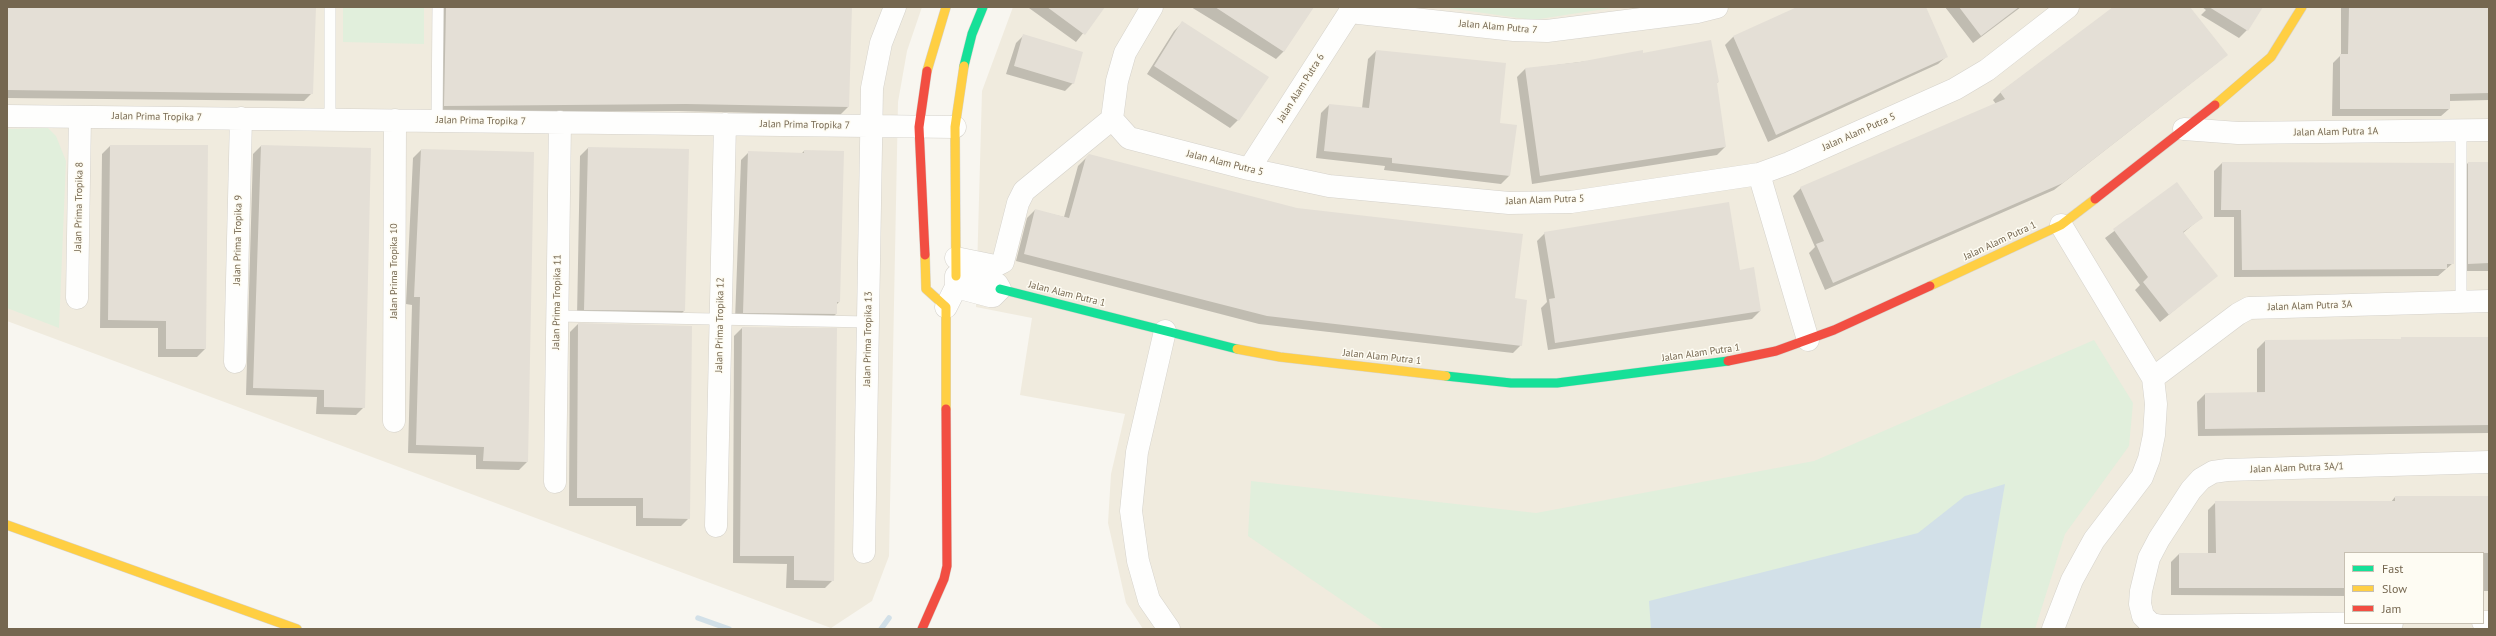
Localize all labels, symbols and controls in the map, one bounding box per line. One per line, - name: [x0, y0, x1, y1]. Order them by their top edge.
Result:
- street label: Jalan Alam Putra 7: [1458, 18, 1538, 36]
- street label: Jalan Alam Putra 6: [1275, 51, 1327, 125]
- street label: Jalan Prima Tropika 7: [112, 110, 202, 124]
- street label: Jalan Alam Putra 5: [1821, 110, 1897, 154]
- street label: Jalan Prima Tropika 7: [436, 114, 526, 128]
- street label: Jalan Prima Tropika 7: [760, 118, 850, 132]
- street label: Jalan Alam Putra 1A: [2294, 125, 2378, 139]
- street label: Jalan Alam Putra 5: [1185, 148, 1265, 178]
- street label: Jalan Prima Tropika 8: [72, 162, 86, 252]
- street label: Jalan Alam Putra 5: [1505, 193, 1585, 207]
- street label: Jalan Prima Tropika 9: [231, 195, 245, 285]
- street label: Jalan Alam Putra 1: [1962, 219, 2038, 263]
- street label: Jalan Prima Tropika 10: [388, 223, 400, 319]
- street label: Jalan Prima Tropika 11: [550, 254, 564, 350]
- street label: Jalan Prima Tropika 12: [713, 277, 727, 373]
- street label: Jalan Alam Putra 1: [1027, 279, 1107, 309]
- street label: Jalan Prima Tropika 13: [861, 291, 875, 387]
- street label: Jalan Alam Putra 3A: [2267, 299, 2353, 313]
- street label: Jalan Alam Putra 1: [1661, 342, 1741, 364]
- street label: Jalan Alam Putra 1: [1342, 347, 1422, 367]
- street label: Jalan Alam Putra 3A/1: [2250, 460, 2344, 476]
- legend: [2344, 552, 2484, 624]
- text: Fast: [2382, 561, 2403, 576]
- text: Slow: [2382, 581, 2407, 596]
- text: Jam: [2382, 601, 2401, 616]

